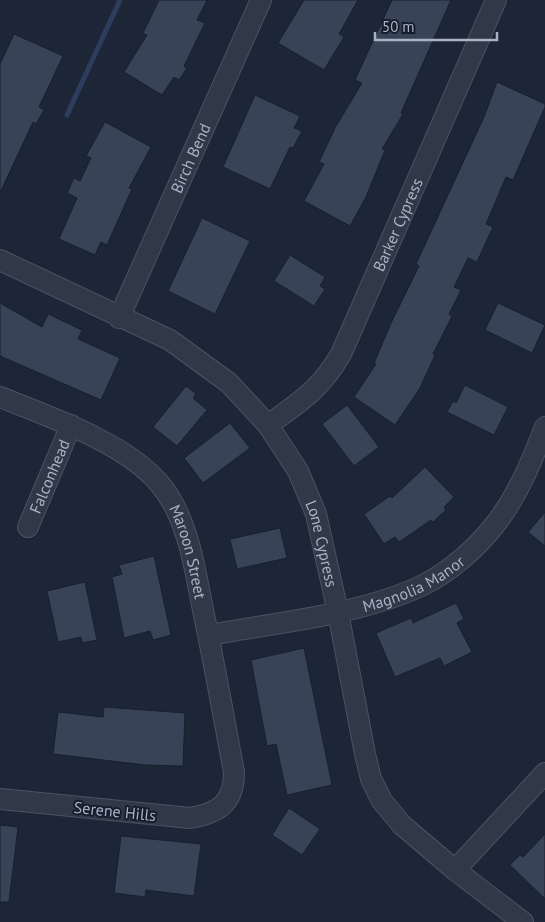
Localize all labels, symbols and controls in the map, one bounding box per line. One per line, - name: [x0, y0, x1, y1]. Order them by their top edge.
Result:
- scale bar: [375, 10, 498, 42]
- text: 50 m: [382, 17, 415, 36]
- street label: Birch Bend: [166, 120, 215, 196]
- street label: Barker Cypress: [368, 175, 427, 274]
- street label: Falconhead: [25, 436, 74, 516]
- street label: Lone Cypress: [301, 497, 342, 589]
- street label: Maroon Street: [165, 501, 211, 601]
- street label: Magnolia Manor: [360, 551, 469, 616]
- street label: Serene Hills: [73, 797, 157, 825]

